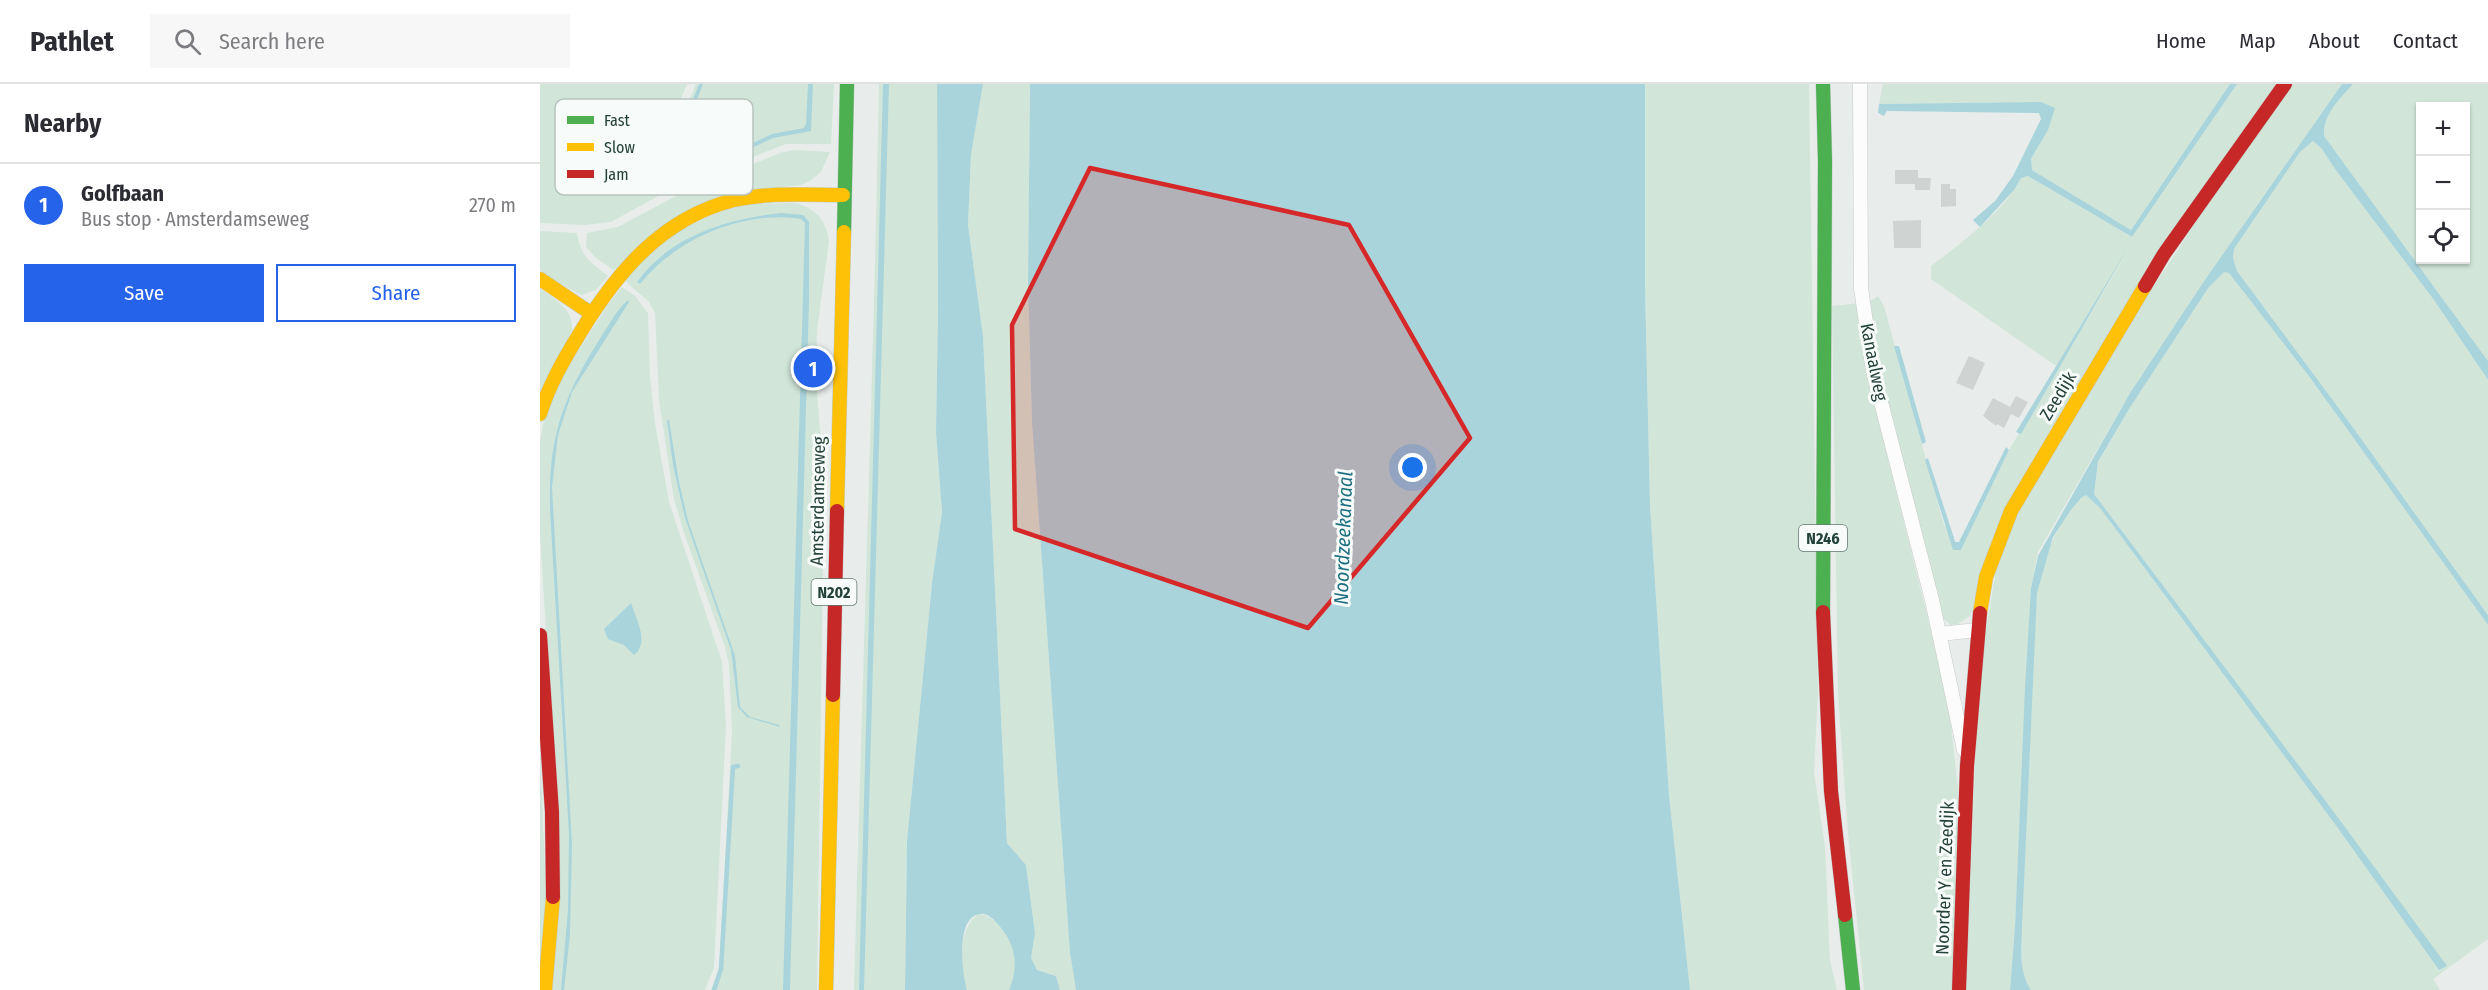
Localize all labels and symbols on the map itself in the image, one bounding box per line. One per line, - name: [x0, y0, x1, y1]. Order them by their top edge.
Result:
- legend: [555, 99, 753, 195]
- text: Fast: [604, 111, 631, 130]
- text: Slow: [604, 138, 635, 157]
- text: Jam: [604, 165, 629, 184]
- street label: Kanaalweg: [1856, 321, 1892, 403]
- pin: 1: [794, 346, 832, 390]
- street label: Zeedijk: [2035, 367, 2081, 424]
- street label: Amsterdamseweg: [806, 436, 830, 566]
- your location: [1398, 453, 1427, 482]
- water label: Noordzeekanaal: [1329, 471, 1357, 605]
- road number: N246: [1799, 525, 1847, 551]
- road number: N202: [812, 579, 856, 605]
- street label: Noorder Y en Zeedijk: [1931, 800, 1959, 955]

